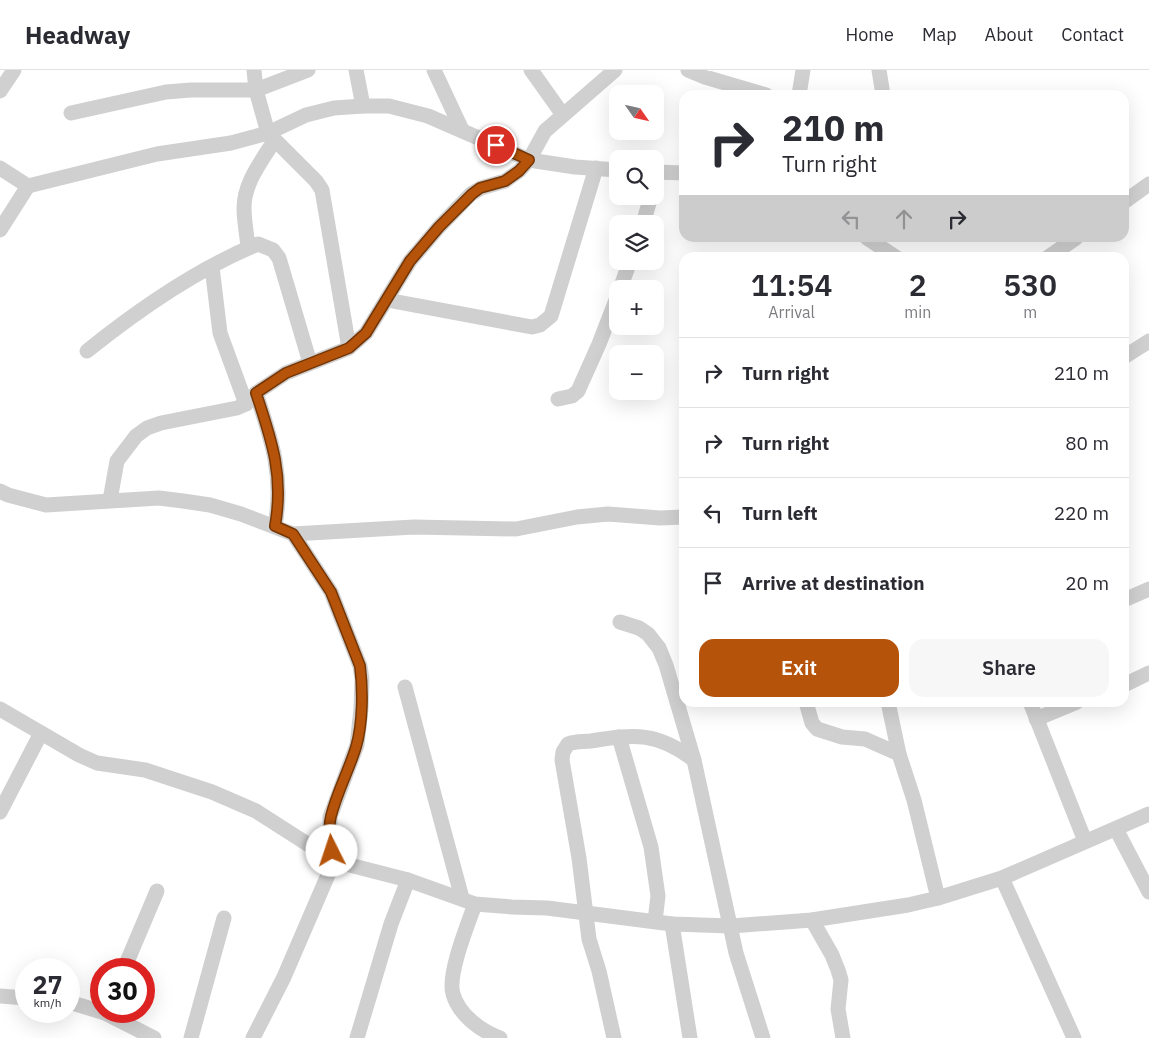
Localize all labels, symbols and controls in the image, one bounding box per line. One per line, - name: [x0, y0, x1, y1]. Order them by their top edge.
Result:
- text: Headway: [25, 19, 130, 51]
- text: Home: [846, 23, 894, 46]
- text: Map: [922, 23, 957, 46]
- text: About: [985, 23, 1033, 46]
- text: Contact: [1061, 23, 1124, 46]
- north arrow: [609, 85, 664, 140]
- map controls: [609, 85, 664, 400]
- text: 210 m: [782, 105, 885, 151]
- icon: right: [699, 110, 764, 175]
- pin: [475, 124, 517, 166]
- icon: arrive: [482, 131, 510, 159]
- text: Turn right: [782, 149, 877, 178]
- button: search: [609, 150, 664, 205]
- icon: left: [837, 205, 865, 233]
- icon: ahead: [890, 205, 918, 233]
- icon: right: [943, 205, 971, 233]
- button: layers: [609, 215, 664, 270]
- text: 11:54: [751, 265, 832, 304]
- text: 2: [909, 265, 927, 304]
- text: 530: [1003, 265, 1057, 304]
- button: +: [609, 280, 664, 335]
- text: Arrival: [768, 302, 815, 322]
- text: min: [904, 302, 931, 322]
- text: m: [1023, 302, 1037, 322]
- button: −: [609, 345, 664, 400]
- icon: right: [699, 359, 727, 387]
- text: Turn right: [742, 361, 829, 385]
- text: 210 m: [1054, 361, 1109, 385]
- icon: right: [699, 429, 727, 457]
- text: Turn right: [742, 431, 829, 455]
- text: 80 m: [1065, 431, 1109, 455]
- icon: left: [699, 499, 727, 527]
- text: Turn left: [742, 501, 818, 525]
- text: 220 m: [1054, 501, 1109, 525]
- icon: arrive: [699, 569, 727, 597]
- text: Arrive at destination: [742, 571, 925, 595]
- text: 20 m: [1065, 571, 1109, 595]
- button: Exit: [699, 639, 899, 697]
- button: Share: [909, 639, 1109, 697]
- position arrow: [305, 824, 357, 876]
- speed limit sign: 30: [90, 958, 155, 1023]
- text: 27: [32, 968, 63, 1001]
- text: km/h: [33, 995, 62, 1010]

